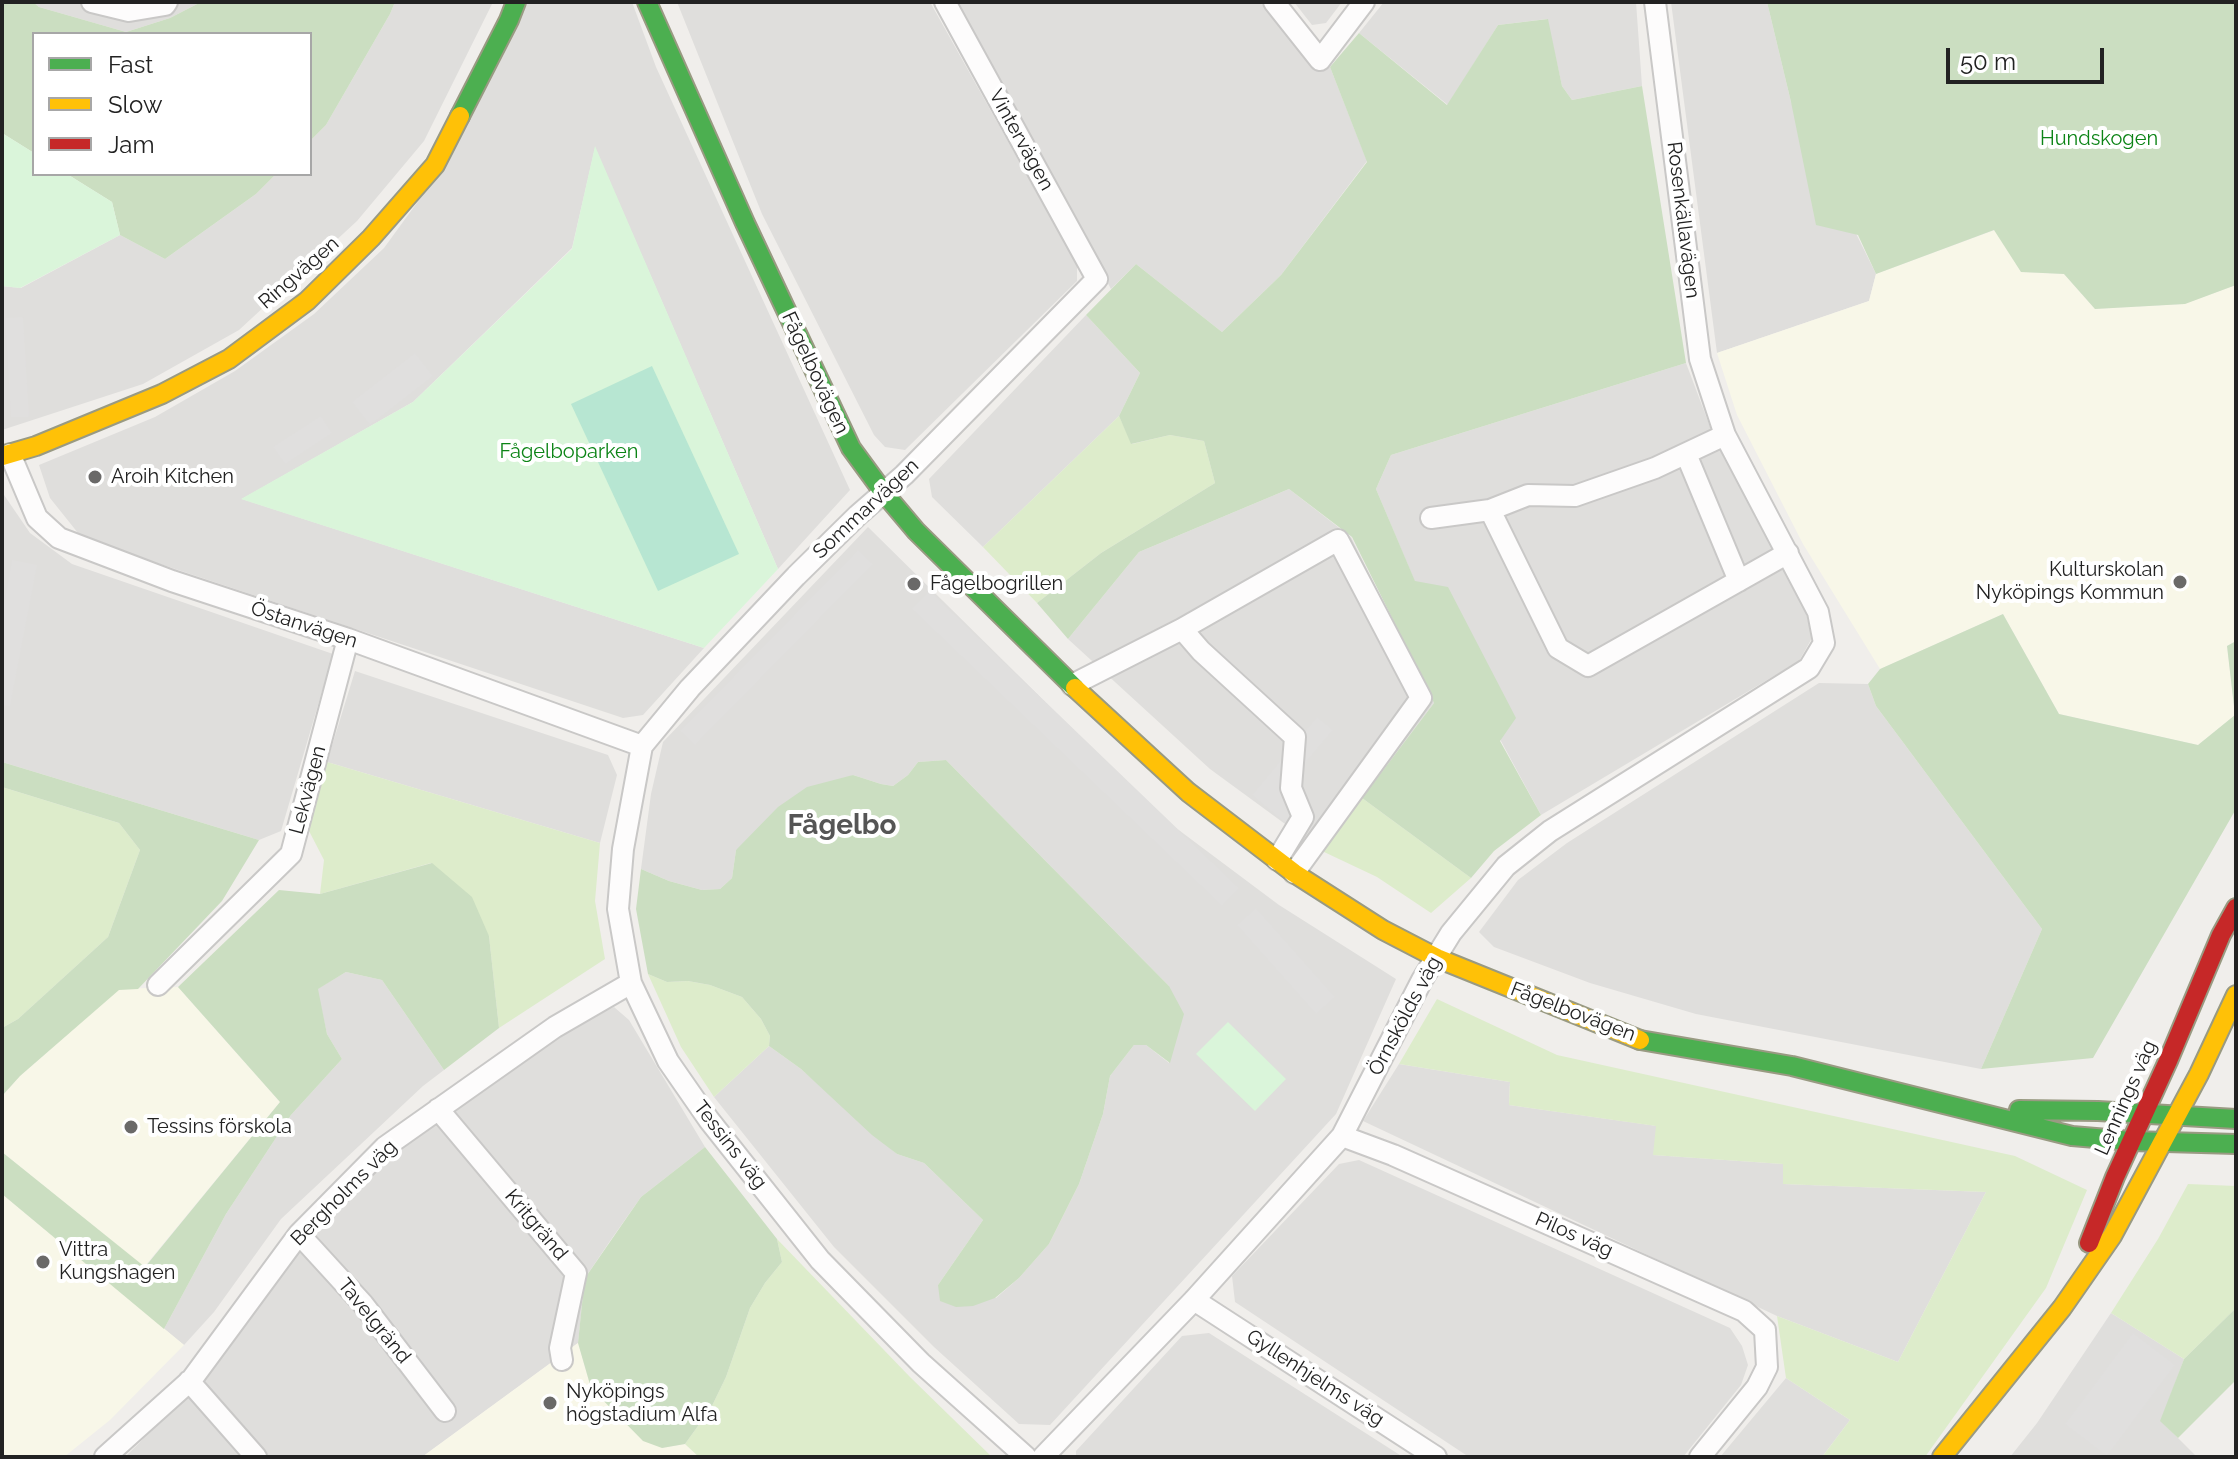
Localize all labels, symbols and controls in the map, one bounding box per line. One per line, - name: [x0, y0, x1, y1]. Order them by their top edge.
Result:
- legend: [32, 32, 312, 176]
- scale bar: [1950, 32, 2108, 82]
- text: 50 m: [1960, 47, 2016, 76]
- text: Fast: [108, 50, 153, 79]
- street label: Vintervägen: [983, 85, 1059, 195]
- text: Slow: [108, 90, 162, 119]
- park label: Hundskogen: [2040, 127, 2158, 151]
- text: Jam: [108, 130, 154, 159]
- street label: Rosenkällavägen: [1661, 140, 1705, 300]
- street label: Ringvägen: [254, 232, 344, 314]
- street label: Fågelbovägen: [776, 308, 854, 438]
- park label: Fågelboparken: [500, 440, 638, 464]
- street label: Sommarvägen: [808, 454, 924, 564]
- place label: Aroih Kitchen: [111, 465, 234, 489]
- marker: Aroih Kitchen: [86, 468, 104, 486]
- place label: Kulturskolan Nyköpings Kommun: [1976, 558, 2164, 605]
- place label: Fågelbogrillen: [930, 572, 1063, 596]
- marker: Kulturskolan Nyköpings Kommun: [2171, 573, 2189, 591]
- marker: Fågelbogrillen: [905, 575, 923, 593]
- street label: Östanvägen: [248, 596, 360, 654]
- street label: Lekvägen: [285, 743, 331, 837]
- district label: Fågelbo: [787, 809, 897, 843]
- street label: Örnskölds väg: [1364, 952, 1446, 1080]
- street label: Fågelbovägen: [1507, 977, 1639, 1047]
- street label: Lennings väg: [2090, 1037, 2162, 1159]
- street label: Tessins väg: [688, 1096, 772, 1194]
- place label: Tessins förskola: [147, 1115, 292, 1139]
- marker: Tessins förskola: [122, 1118, 140, 1136]
- street label: Bergholms väg: [286, 1135, 402, 1251]
- street label: Kritgränd: [499, 1185, 573, 1265]
- street label: Pilos väg: [1531, 1207, 1617, 1263]
- place label: Vittra Kungshagen: [59, 1238, 175, 1285]
- marker: Vittra Kungshagen: [34, 1253, 52, 1271]
- street label: Tavelgränd: [332, 1274, 416, 1368]
- street label: Gyllenhjelms väg: [1242, 1325, 1388, 1431]
- place label: Nyköpings högstadium Alfa: [566, 1380, 718, 1427]
- marker: Nyköpings högstadium Alfa: [541, 1394, 559, 1412]

